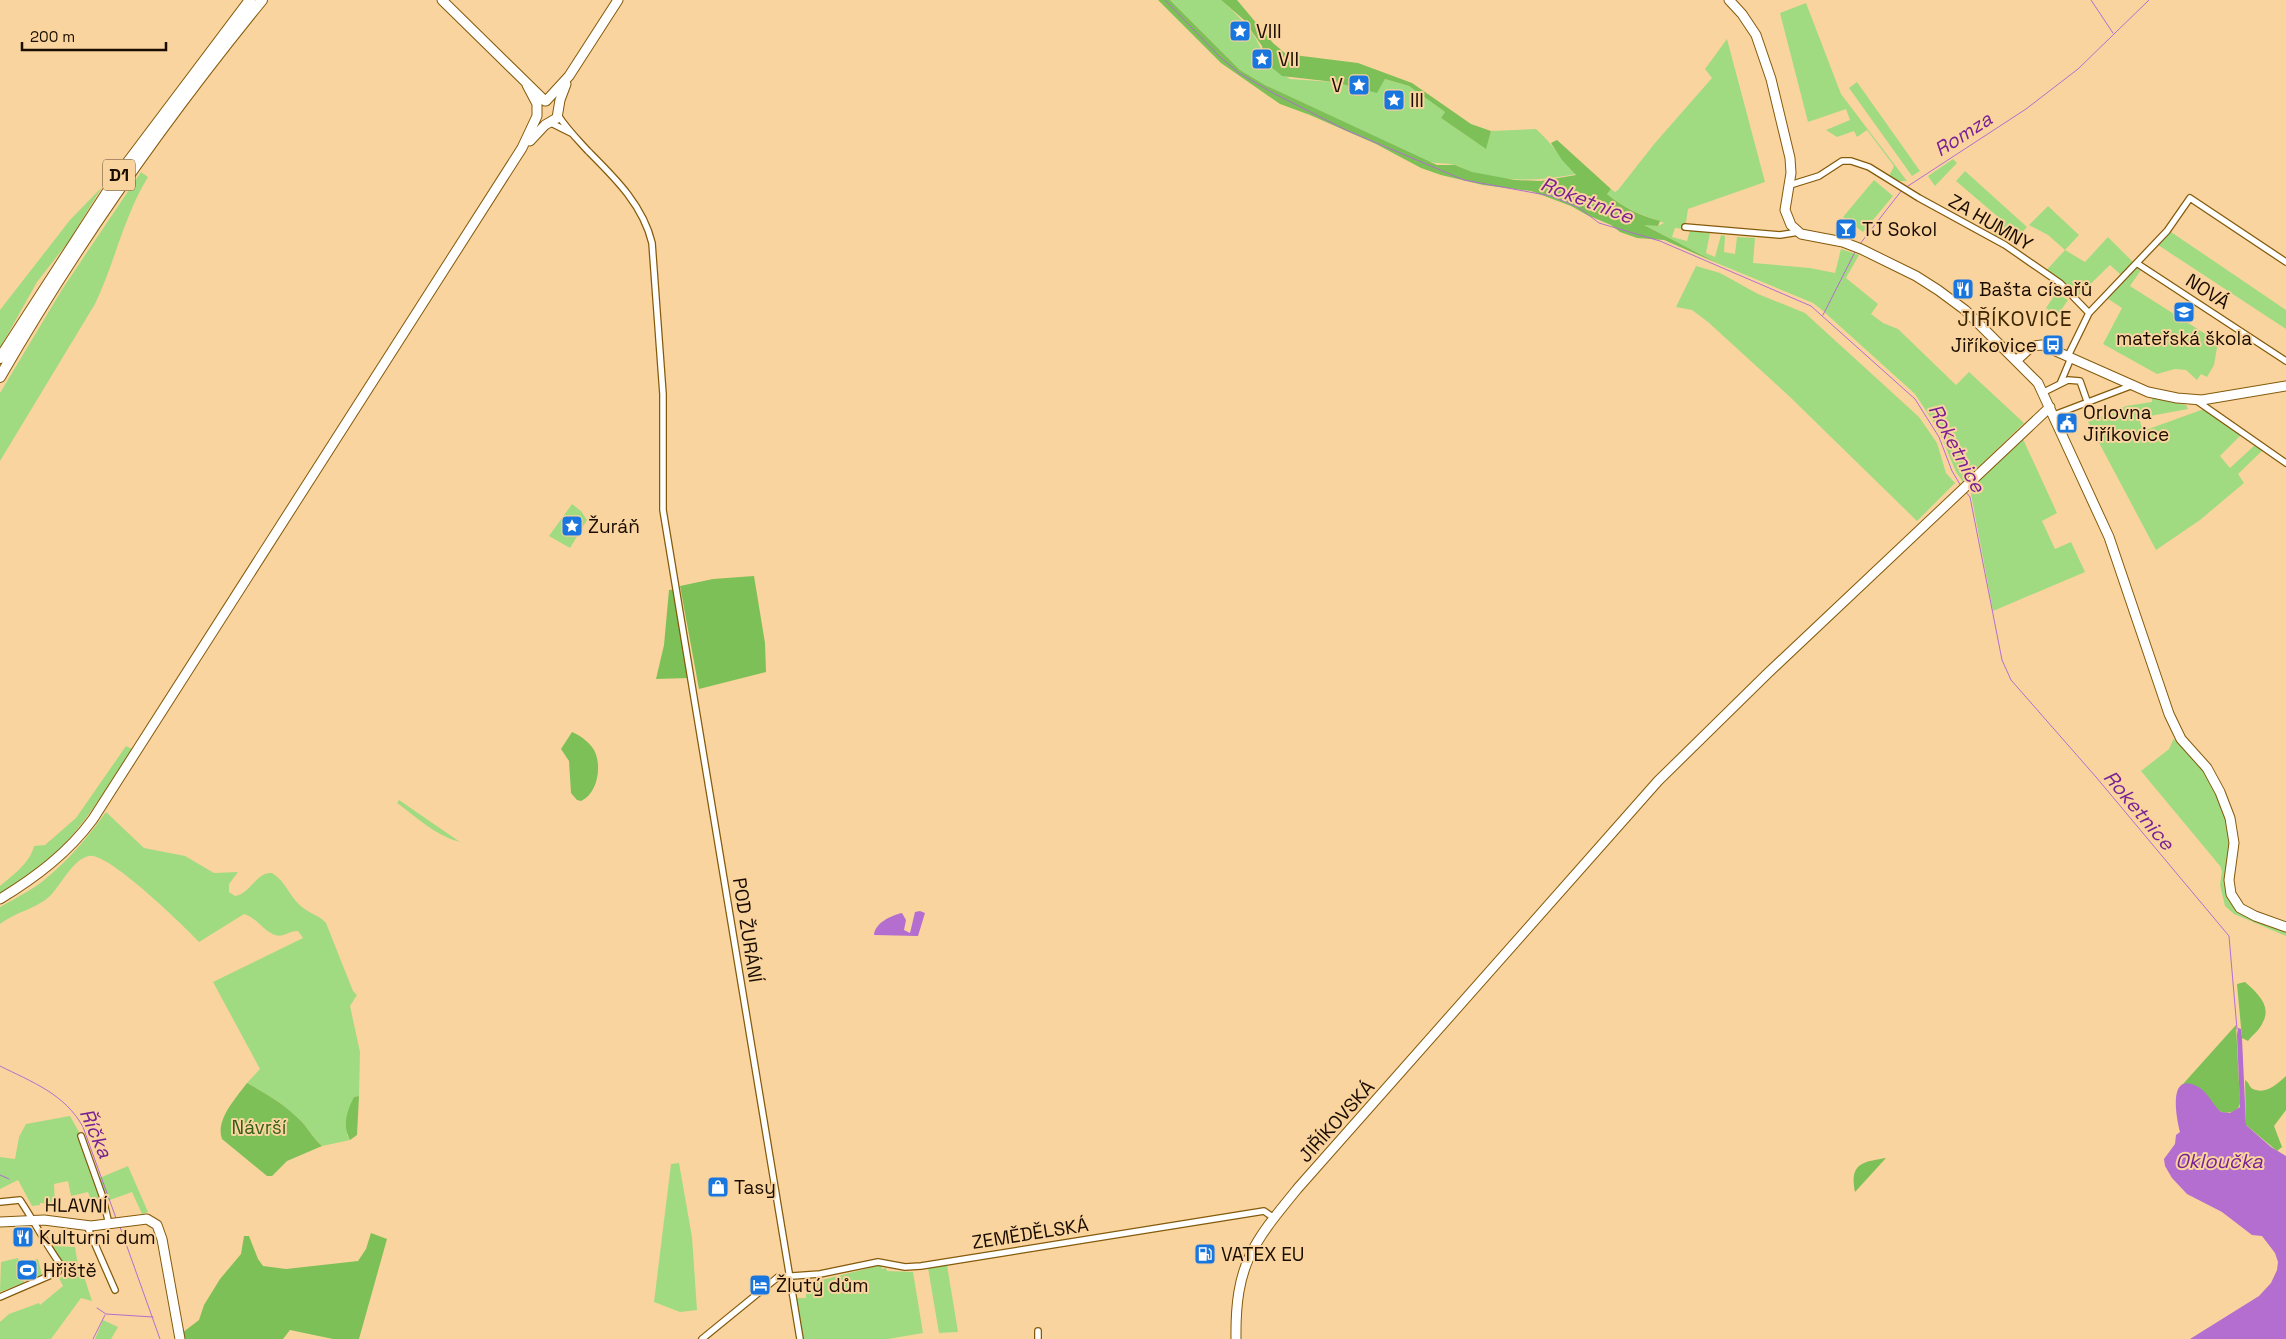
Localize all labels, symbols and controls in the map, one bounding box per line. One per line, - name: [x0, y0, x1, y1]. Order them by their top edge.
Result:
- place icon: VIII: [1228, 19, 1252, 43]
- place label: VIII: [1256, 19, 1282, 44]
- scale bar: [22, 20, 166, 52]
- text: 200 m: [30, 27, 75, 46]
- place icon: VII: [1250, 47, 1274, 71]
- place label: VII: [1278, 47, 1299, 72]
- place label: V: [1331, 73, 1343, 98]
- place icon: V: [1347, 73, 1371, 97]
- place icon: III: [1382, 88, 1406, 112]
- place label: III: [1410, 88, 1424, 113]
- water label: Romza: [1929, 105, 1997, 162]
- road number: D1: [103, 160, 135, 190]
- water label: Roketnice: [1537, 171, 1638, 230]
- street label: ZA HUMNY: [1944, 188, 2038, 257]
- bar icon: TJ Sokol: [1834, 217, 1858, 241]
- place label: TJ Sokol: [1862, 217, 1937, 242]
- street label: NOVÁ: [2181, 268, 2235, 315]
- restaurant icon: Bašta císařů: [1951, 277, 1975, 301]
- place label: Bašta císařů: [1979, 277, 2092, 302]
- school or university icon: mateřská škola: [2172, 300, 2196, 324]
- district label: JIŘÍKOVICE: [1957, 305, 2073, 332]
- place label: mateřská škola: [2116, 326, 2252, 351]
- place label: Jiříkovice: [1951, 333, 2037, 358]
- bus stop icon: Jiříkovice: [2041, 333, 2065, 357]
- water label: Roketnice: [1923, 399, 1992, 498]
- place label: Orlovna Jiříkovice: [2083, 400, 2169, 447]
- public building icon: Orlovna Jiříkovice: [2055, 411, 2079, 435]
- place icon: Žuráň: [560, 514, 584, 538]
- place label: Žuráň: [588, 514, 640, 539]
- water label: Roketnice: [2098, 765, 2181, 856]
- street label: POD ŽURÁNÍ: [727, 876, 768, 985]
- street label: JIŘÍKOVSKÁ: [1293, 1075, 1380, 1168]
- water label: Říčka: [74, 1104, 119, 1162]
- park label: Návrší: [232, 1115, 287, 1140]
- water label: Okloučka: [2175, 1148, 2263, 1174]
- shop icon: Tasy: [706, 1175, 730, 1199]
- place label: Tasy: [734, 1175, 776, 1200]
- street label: HLAVNÍ: [44, 1192, 108, 1219]
- street label: ZEMĚDĚLSKÁ: [970, 1212, 1090, 1255]
- restaurant icon: Kulturni dum: [11, 1225, 35, 1249]
- place label: Kulturni dum: [39, 1225, 156, 1250]
- fuel station icon: VATEX EU: [1193, 1242, 1217, 1266]
- place label: VATEX EU: [1221, 1242, 1305, 1267]
- sports icon: Hřiště: [15, 1258, 39, 1282]
- place label: Hřiště: [43, 1258, 97, 1283]
- hotel icon: Žlutý dům: [748, 1273, 772, 1297]
- place label: Žlutý dům: [776, 1273, 869, 1298]

